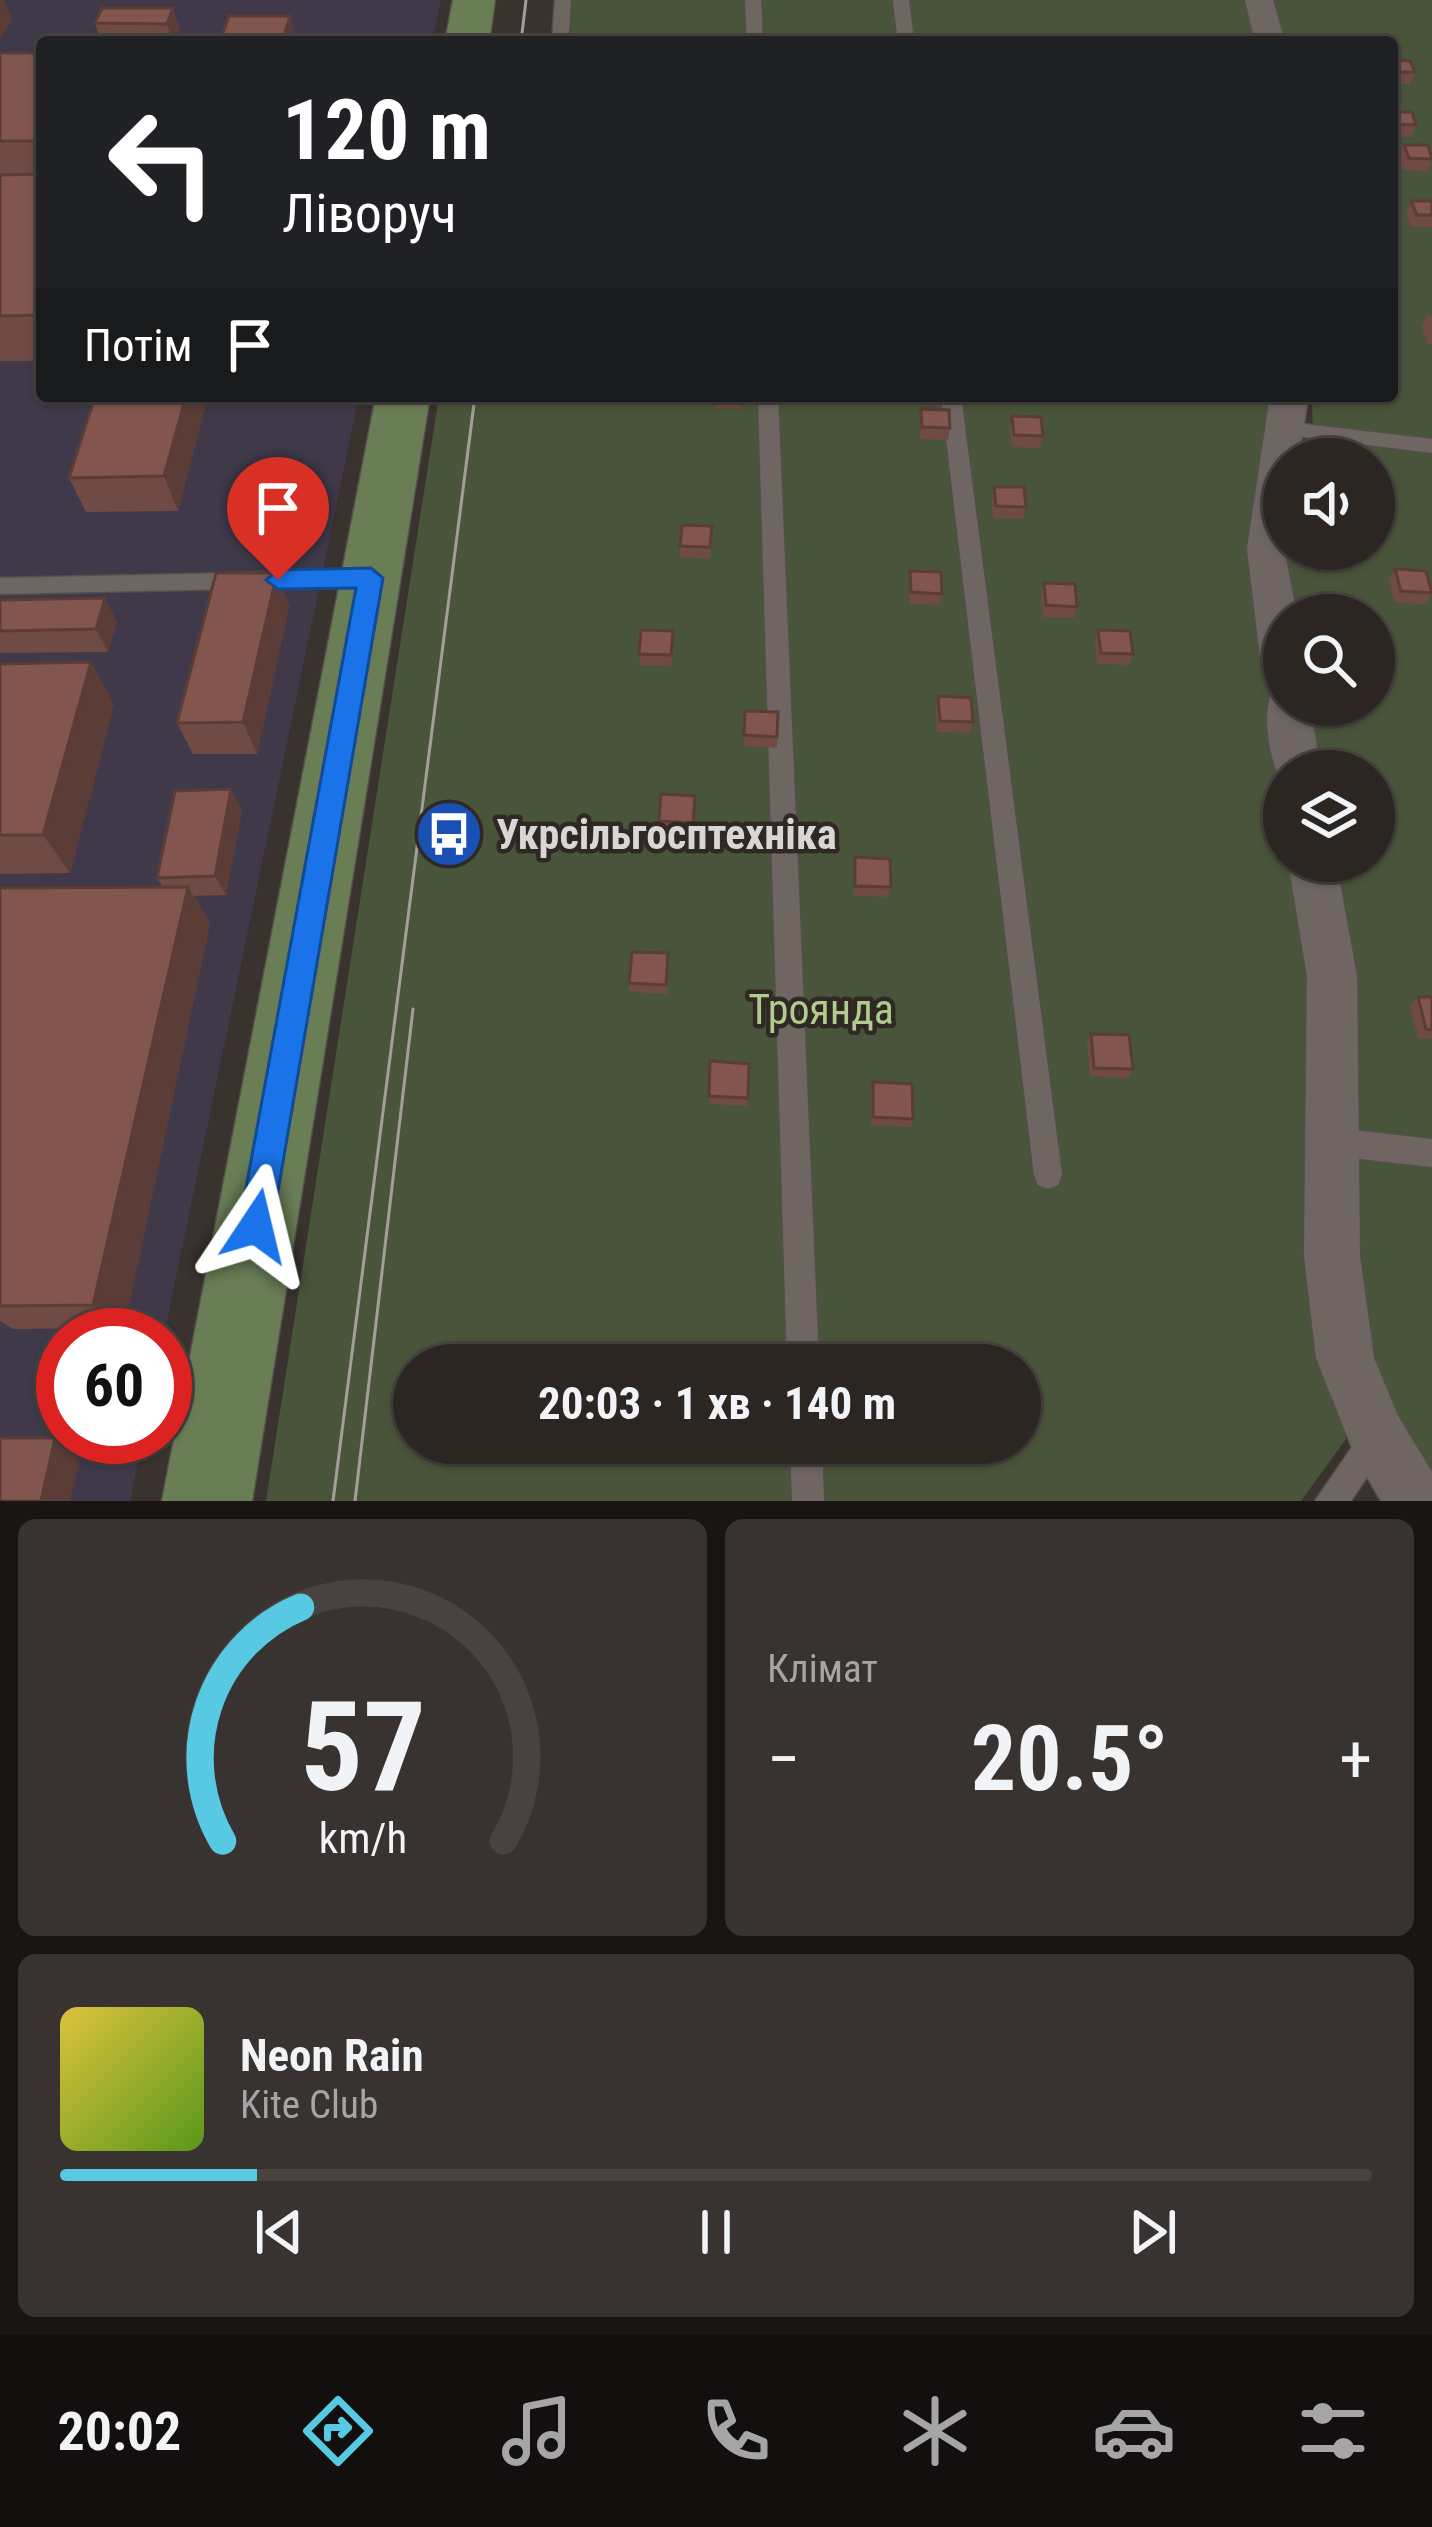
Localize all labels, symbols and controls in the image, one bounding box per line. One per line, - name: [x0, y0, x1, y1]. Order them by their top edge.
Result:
- text: 120 m: [282, 81, 491, 180]
- icon: left: [84, 84, 240, 240]
- text: Ліворуч: [282, 182, 457, 245]
- icon: arrive: [217, 312, 283, 378]
- text: Потім: [84, 319, 193, 372]
- map controls: [1263, 438, 1395, 882]
- button: sound: [1263, 438, 1395, 570]
- pin: [227, 457, 329, 580]
- icon: arrive: [245, 475, 311, 541]
- button: search: [1263, 594, 1395, 726]
- button: layers: [1263, 750, 1395, 882]
- bus stop icon: Укрсільгосптехніка: [414, 799, 484, 869]
- place label: Укрсільгосптехніка: [496, 810, 837, 859]
- park label: Троянда: [748, 985, 894, 1034]
- position arrow: [193, 1163, 319, 1289]
- speed limit sign: 60: [36, 1308, 192, 1464]
- text: 20:03 · 1 хв · 140 m: [538, 1377, 896, 1430]
- text: Клімат: [767, 1646, 878, 1692]
- text: 57: [299, 1674, 426, 1820]
- text: 20.5°: [971, 1707, 1168, 1812]
- text: −: [767, 1721, 800, 1798]
- text: +: [1339, 1721, 1372, 1798]
- text: km/h: [318, 1812, 407, 1862]
- text: Neon Rain: [240, 2029, 424, 2082]
- text: Kite Club: [240, 2082, 378, 2128]
- icon: previous: [246, 2199, 312, 2265]
- icon: pause: [683, 2199, 749, 2265]
- icon: next: [1120, 2199, 1186, 2265]
- icon: directions: [296, 2389, 380, 2473]
- icon: music: [495, 2389, 579, 2473]
- icon: phone: [694, 2389, 778, 2473]
- icon: climate: [893, 2389, 977, 2473]
- icon: car: [1092, 2389, 1176, 2473]
- icon: filters: [1291, 2389, 1375, 2473]
- text: 20:02: [57, 2400, 181, 2463]

